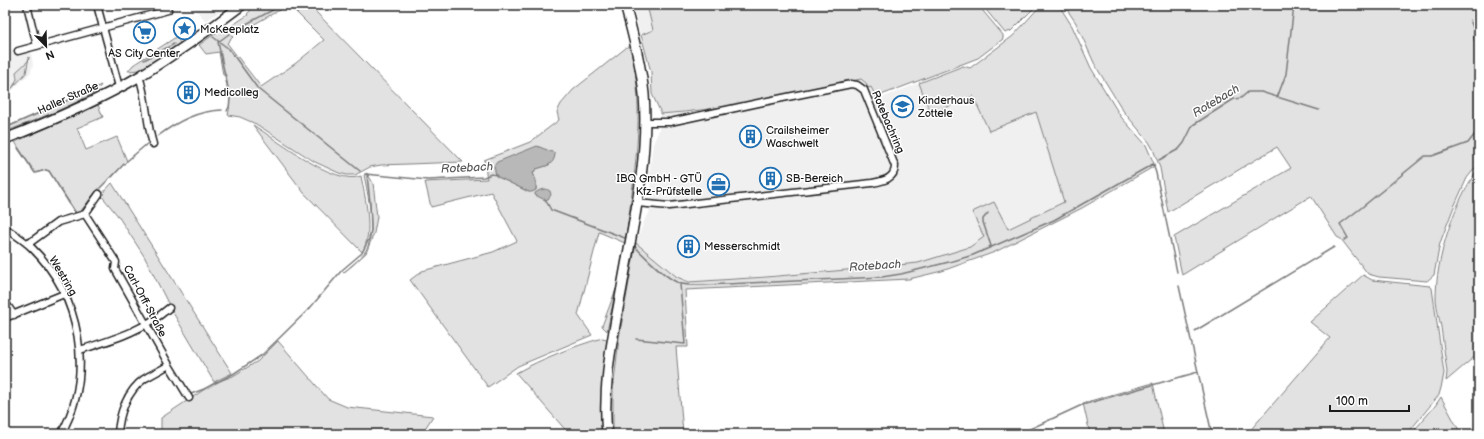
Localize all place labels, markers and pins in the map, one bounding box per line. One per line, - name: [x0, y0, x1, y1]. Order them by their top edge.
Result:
- place icon: McKeeplatz: [172, 16, 198, 42]
- supermarket icon: AS City Center: [131, 20, 157, 46]
- place label: McKeeplatz: [200, 23, 260, 36]
- place label: AS City Center: [108, 47, 181, 60]
- building icon: Medicolleg: [176, 79, 202, 105]
- place label: Medicolleg: [204, 86, 259, 99]
- school or university icon: Kinderhaus Zottele: [889, 93, 915, 119]
- place label: Kinderhaus Zottele: [917, 94, 975, 120]
- building icon: Crailsheimer Waschwelt: [738, 123, 764, 149]
- place label: Crailsheimer Waschwelt: [766, 124, 830, 150]
- building icon: SB-Bereich: [758, 165, 784, 191]
- place label: IBQ GmbH - GTÜ Kfz-Prüfstelle: [617, 171, 702, 198]
- office icon: IBQ GmbH - GTÜ Kfz-Prüfstelle: [705, 171, 731, 197]
- place label: SB-Bereich: [786, 172, 843, 185]
- building icon: Messerschmidt: [676, 233, 702, 259]
- place label: Messerschmidt: [704, 240, 781, 253]

